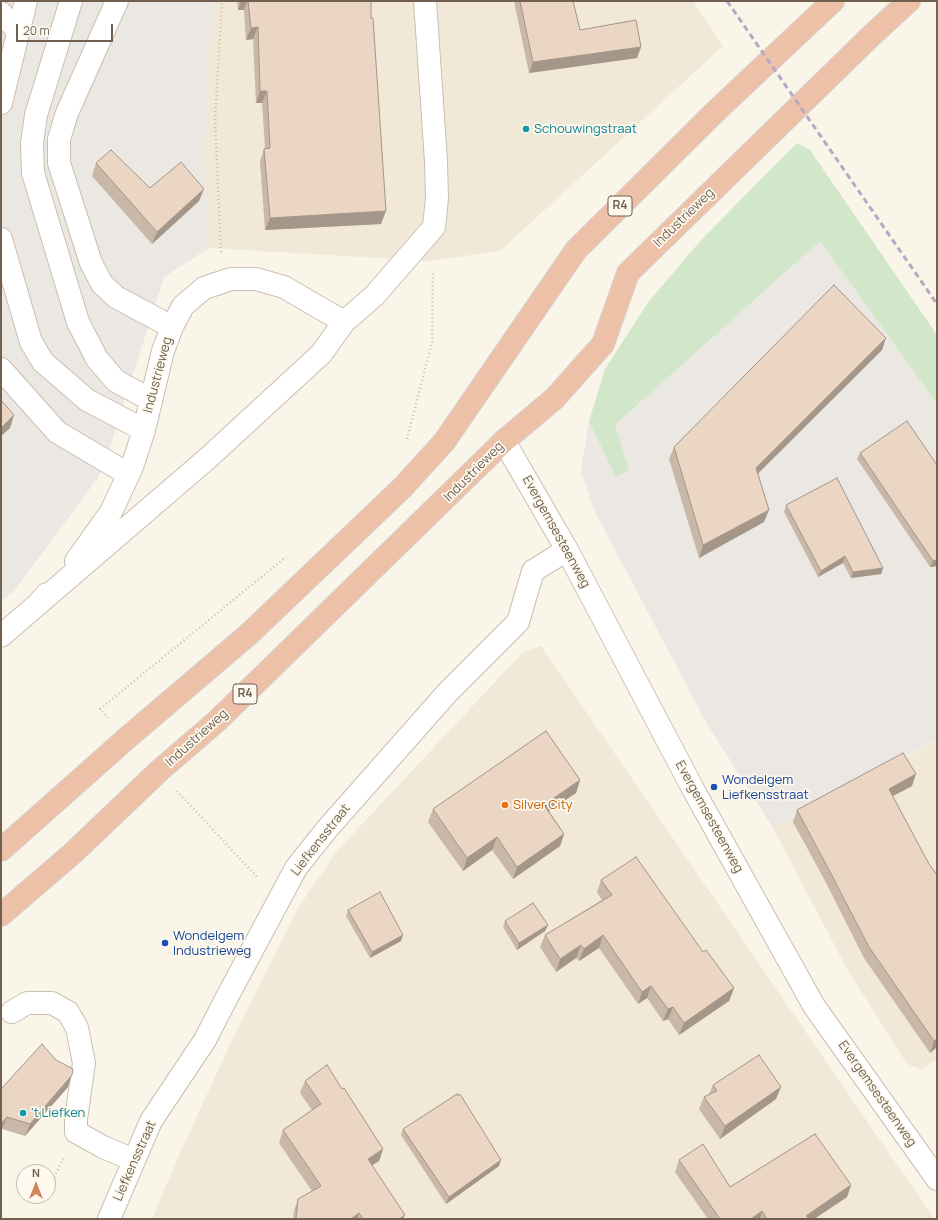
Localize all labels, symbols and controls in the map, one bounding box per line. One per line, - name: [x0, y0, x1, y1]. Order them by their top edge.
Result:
- scale bar: [18, 16, 115, 42]
- text: 20 m: [23, 22, 50, 39]
- place label: Schouwingstraat: [534, 121, 637, 137]
- marker: Schouwingstraat: [521, 124, 531, 134]
- street label: Industrieweg: [650, 185, 718, 251]
- road number: R4: [608, 196, 632, 216]
- street label: Industrieweg: [140, 335, 176, 415]
- street label: Industrieweg: [441, 439, 507, 505]
- street label: Evergemsesteenweg: [519, 473, 593, 591]
- road number: R4: [233, 684, 257, 704]
- street label: Industrieweg: [163, 706, 231, 770]
- street label: Evergemsesteenweg: [672, 758, 746, 876]
- place label: Wondelgem Liefkensstraat: [722, 772, 809, 803]
- marker: Wondelgem Liefkensstraat: [709, 782, 719, 792]
- place label: Silver City: [513, 797, 573, 813]
- marker: Silver City: [500, 800, 510, 810]
- street label: Liefkensstraat: [288, 801, 354, 879]
- place label: Wondelgem Industrieweg: [173, 928, 251, 959]
- marker: Wondelgem Industrieweg: [160, 938, 170, 948]
- street label: Evergemsesteenweg: [835, 1038, 919, 1150]
- place label: 't Liefken: [31, 1105, 85, 1121]
- marker: 't Liefken: [18, 1108, 28, 1118]
- street label: Liefkensstraat: [110, 1118, 160, 1204]
- north arrow: [16, 1164, 56, 1204]
- text: N: [32, 1165, 40, 1180]

